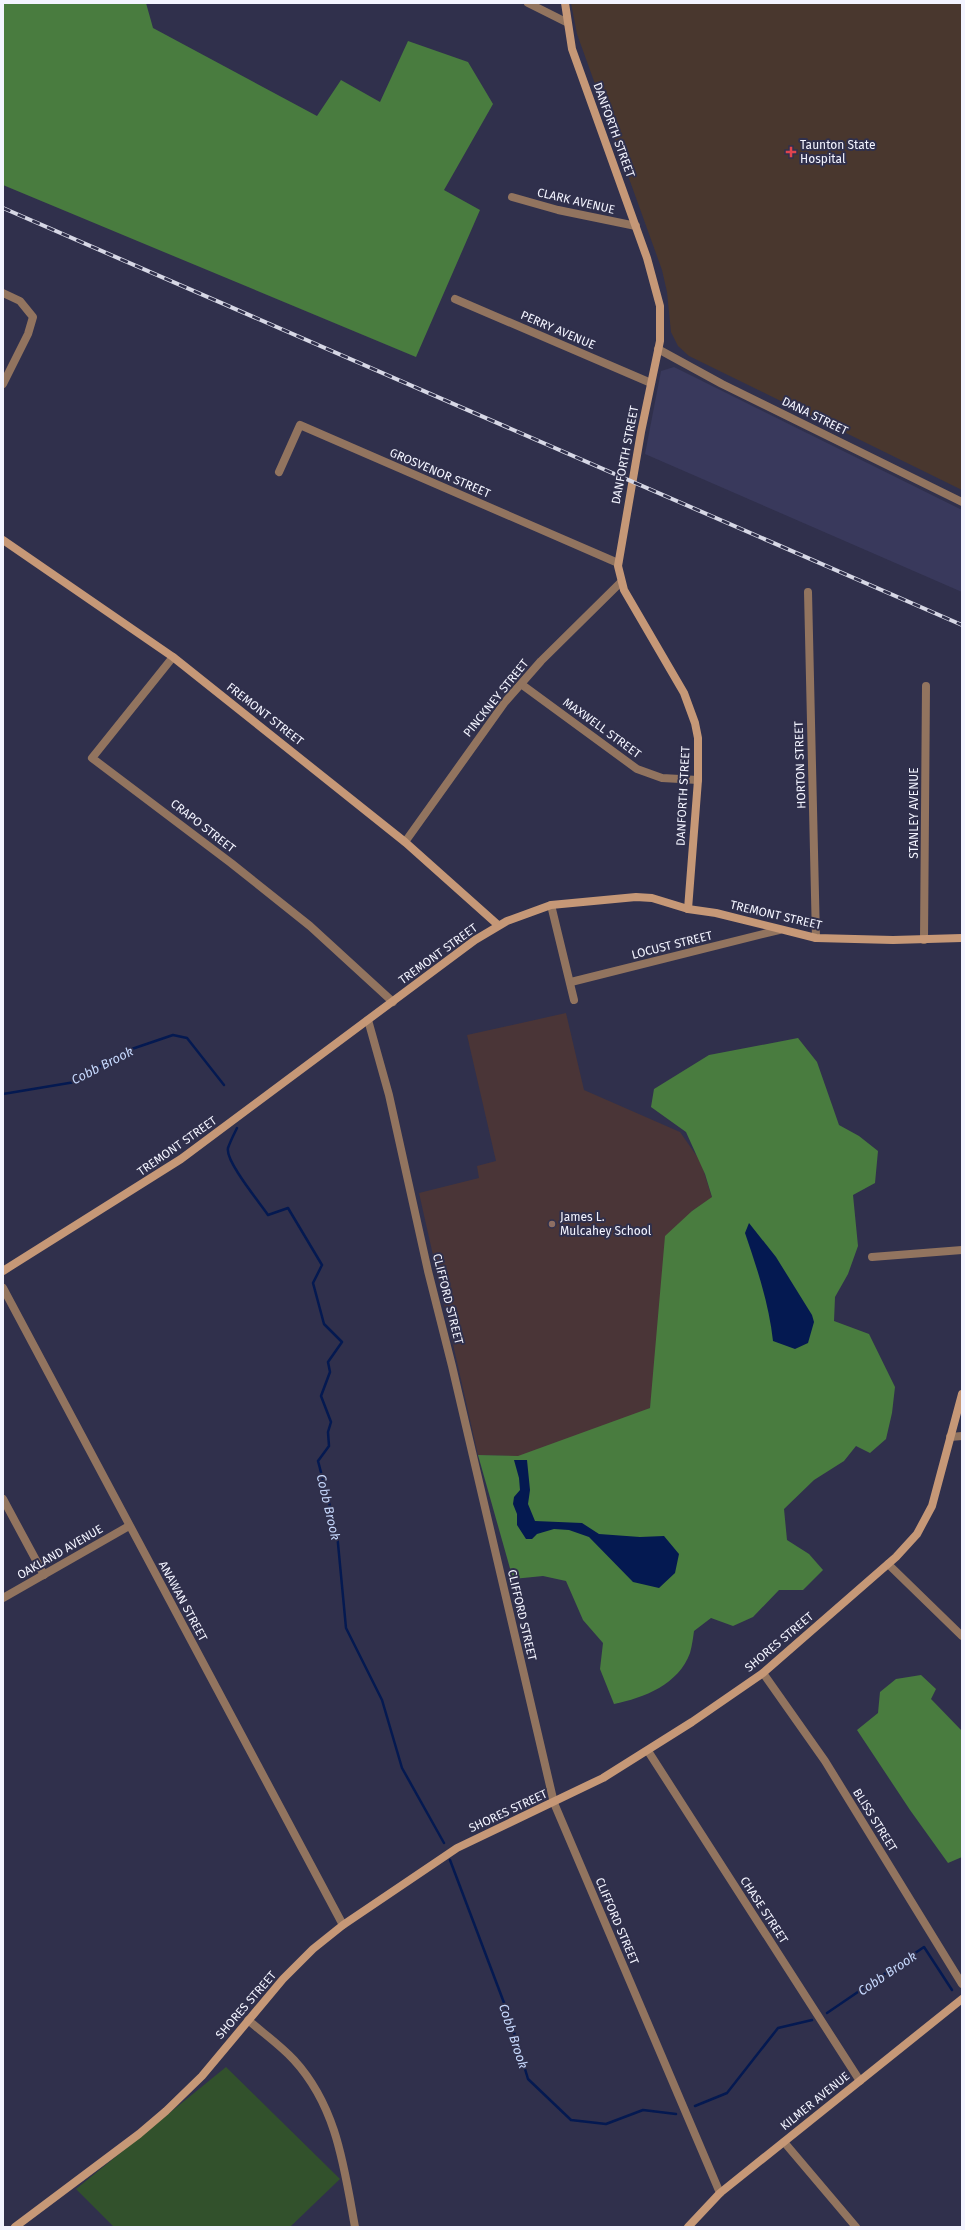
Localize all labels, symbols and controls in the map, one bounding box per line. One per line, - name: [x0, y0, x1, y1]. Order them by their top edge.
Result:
- street label: DANFORTH STREET: [590, 81, 638, 180]
- place label: Taunton State Hospital: [800, 138, 876, 166]
- marker: Taunton State Hospital: [785, 146, 797, 158]
- street label: CLARK AVENUE: [536, 185, 616, 217]
- street label: PERRY AVENUE: [519, 308, 597, 352]
- street label: DANA STREET: [780, 394, 851, 438]
- street label: DANFORTH STREET: [609, 404, 642, 505]
- street label: GROSVENOR STREET: [387, 445, 493, 501]
- street label: PINCKNEY STREET: [460, 656, 532, 740]
- street label: FREMONT STREET: [224, 680, 307, 749]
- street label: MAXWELL STREET: [560, 695, 644, 761]
- street label: HORTON STREET: [791, 720, 809, 809]
- street label: DANFORTH STREET: [673, 745, 693, 846]
- street label: STANLEY AVENUE: [907, 767, 921, 859]
- street label: CRAPO STREET: [168, 796, 239, 856]
- street label: TREMONT STREET: [729, 898, 824, 933]
- street label: TREMONT STREET: [396, 920, 481, 987]
- street label: LOCUST STREET: [630, 928, 715, 962]
- water label: Cobb Brook: [69, 1043, 136, 1087]
- street label: TREMONT STREET: [135, 1113, 220, 1179]
- place label: James L. Mulcahey School: [560, 1210, 652, 1238]
- marker: James L. Mulcahey School: [547, 1219, 557, 1229]
- street label: CLIFFORD STREET: [430, 1252, 466, 1347]
- water label: Cobb Brook: [314, 1473, 343, 1542]
- street label: OAKLAND AVENUE: [15, 1522, 105, 1582]
- street label: ANAWAN STREET: [156, 1558, 210, 1644]
- street label: CLIFFORD STREET: [505, 1568, 539, 1663]
- street label: SHORES STREET: [742, 1609, 817, 1675]
- street label: SHORES STREET: [466, 1786, 550, 1835]
- street label: BLISS STREET: [850, 1786, 900, 1855]
- street label: CHASE STREET: [737, 1874, 791, 1947]
- street label: CLIFFORD STREET: [592, 1875, 642, 1967]
- water label: Cobb Brook: [855, 1948, 919, 1998]
- street label: SHORES STREET: [213, 1968, 280, 2042]
- water label: Cobb Brook: [496, 2002, 531, 2071]
- street label: KILMER AVENUE: [778, 2069, 852, 2133]

